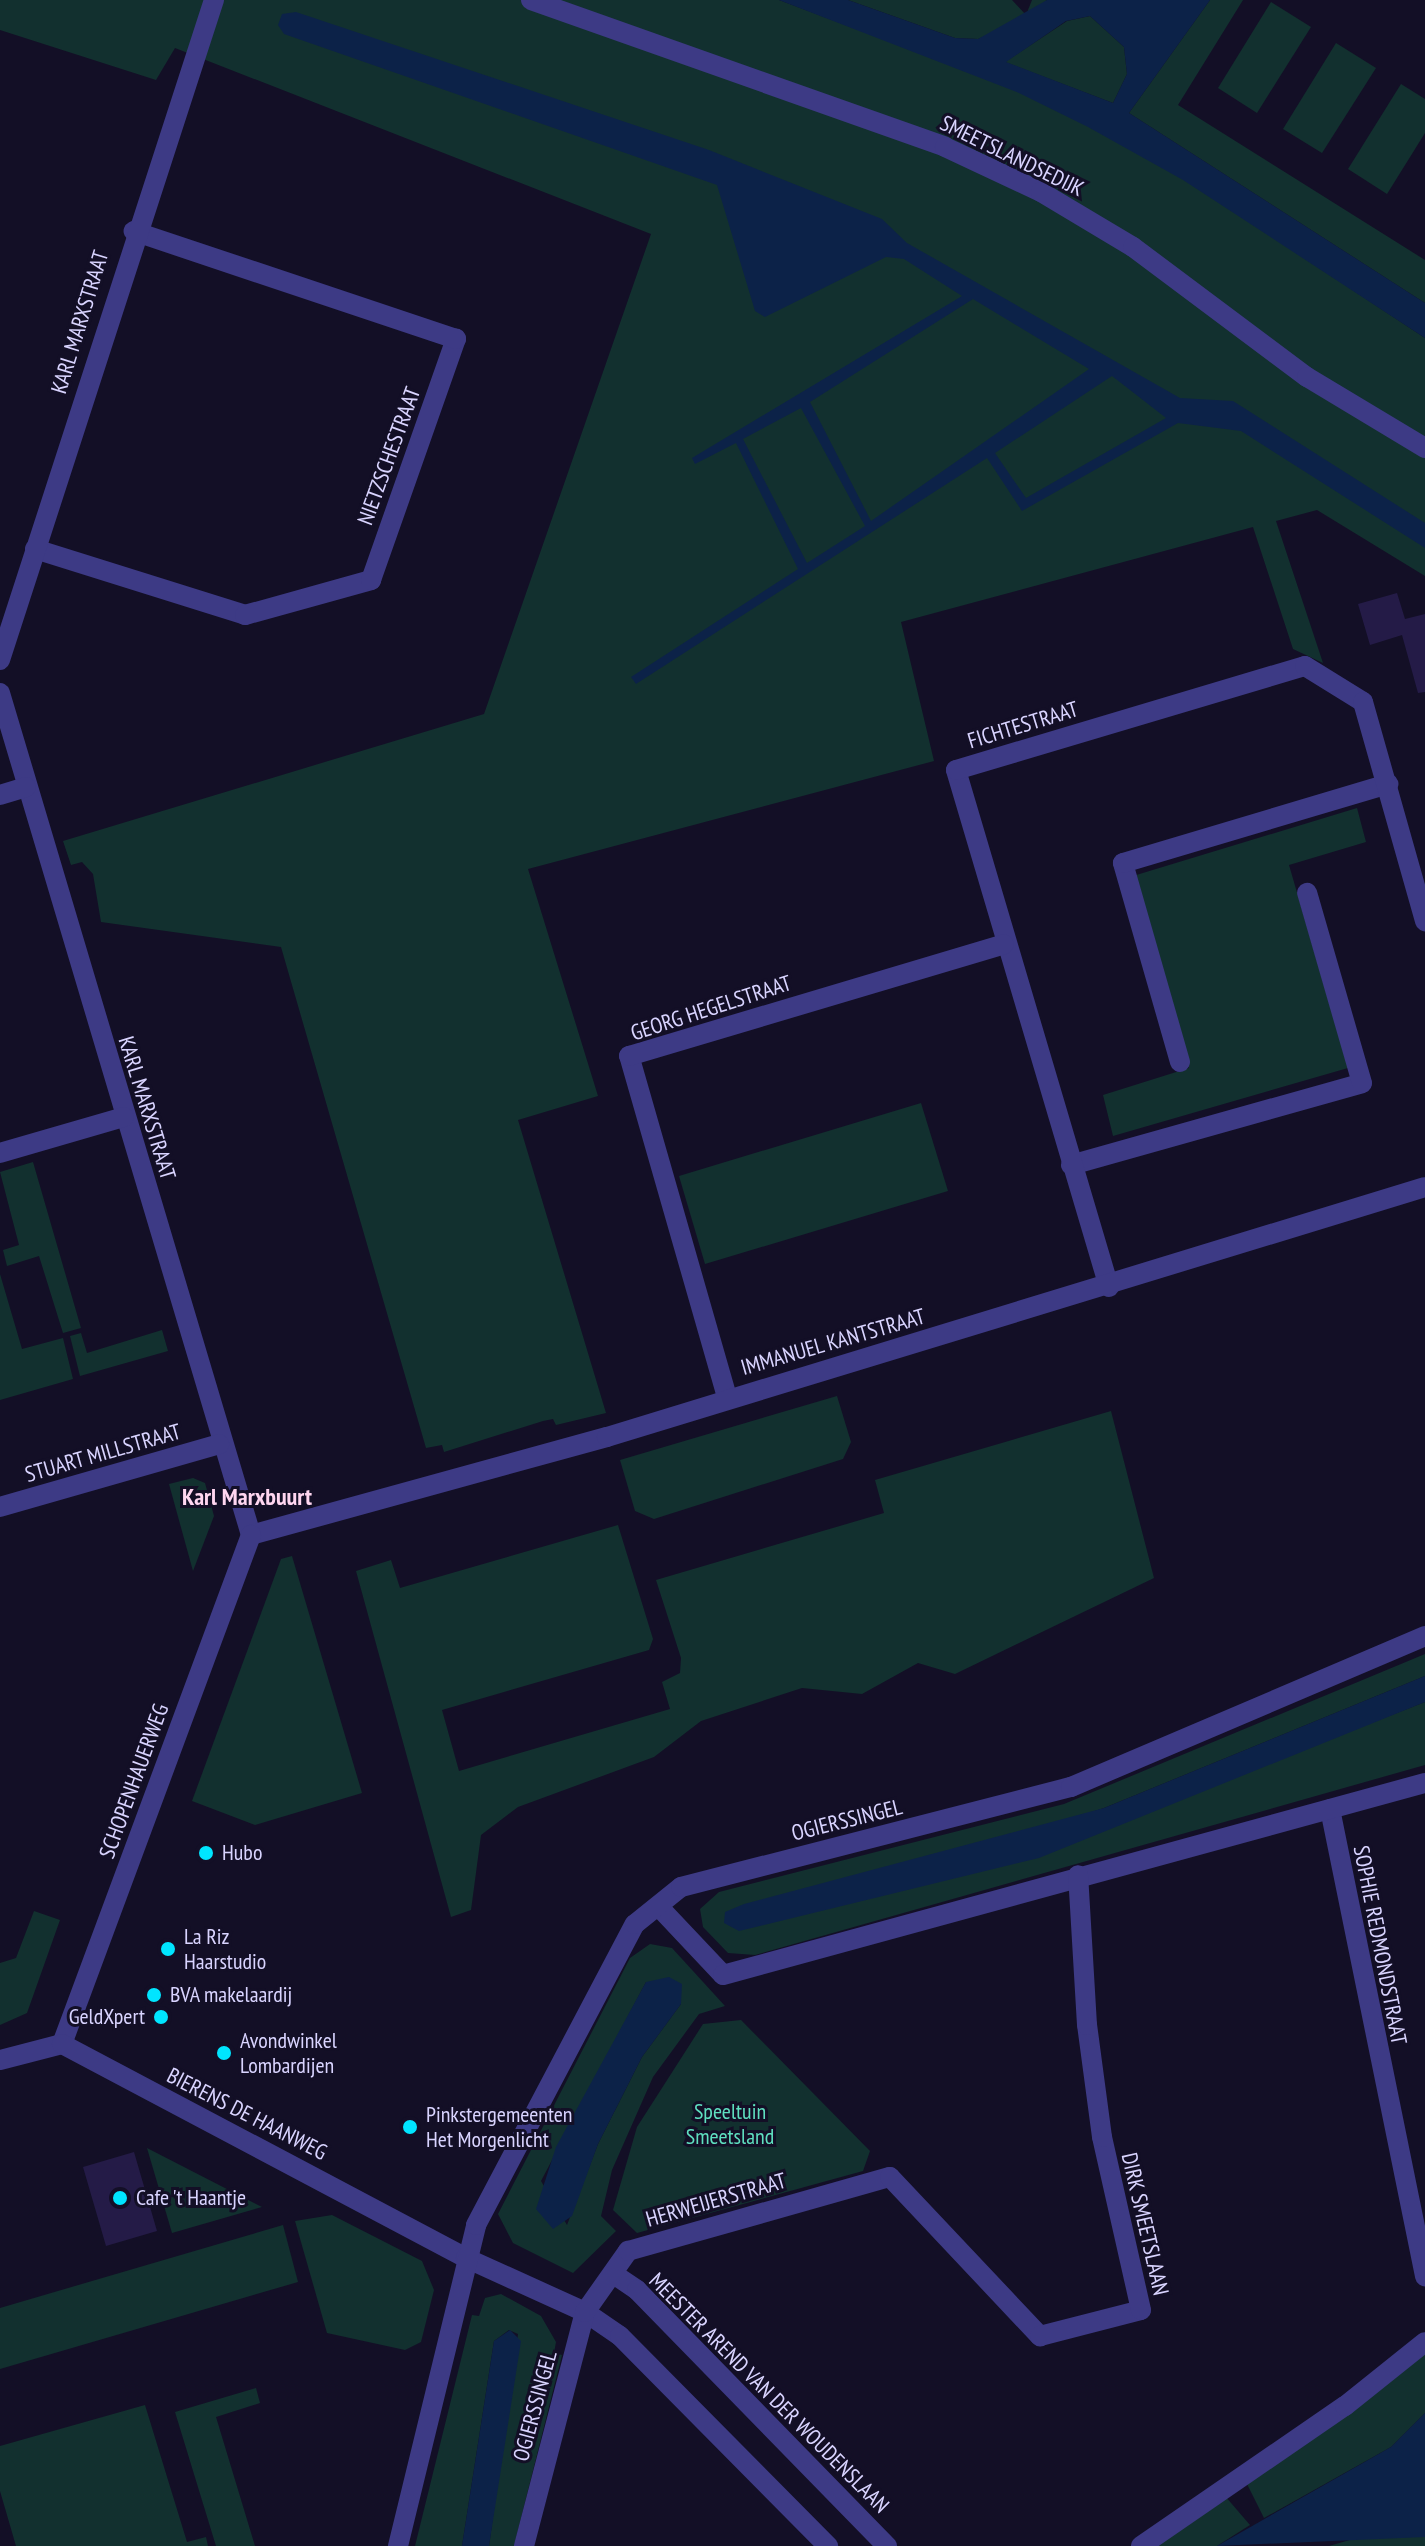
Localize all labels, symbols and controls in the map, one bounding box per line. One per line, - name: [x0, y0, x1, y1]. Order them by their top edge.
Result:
- street label: SMEETSLANDSEDIJK: [936, 110, 1088, 202]
- street label: KARL MARXSTRAAT: [46, 247, 114, 397]
- street label: NIETZSCHESTRAAT: [352, 383, 426, 529]
- street label: FICHTESTRAAT: [965, 696, 1081, 754]
- street label: GEORG HEGELSTRAAT: [627, 970, 795, 1046]
- street label: KARL MARXSTRAAT: [113, 1033, 181, 1183]
- street label: IMMANUEL KANTSTRAAT: [737, 1303, 929, 1381]
- street label: STUART MILLSTRAAT: [22, 1418, 184, 1488]
- district label: Karl Marxbuurt: [182, 1483, 312, 1511]
- street label: SCHOPENHAUERWEG: [94, 1700, 174, 1862]
- street label: OGIERSSINGEL: [789, 1793, 905, 1847]
- place label: Hubo: [222, 1840, 262, 1866]
- street label: SOPHIE REDMONDSTRAAT: [1348, 1843, 1412, 2047]
- marker: Hubo: [197, 1844, 215, 1862]
- place label: La Riz Haarstudio: [184, 1923, 266, 1974]
- marker: La Riz Haarstudio: [159, 1940, 177, 1958]
- place label: BVA makelaardij: [170, 1982, 293, 2008]
- marker: BVA makelaardij: [145, 1986, 163, 2004]
- place label: GeldXpert: [69, 2004, 145, 2030]
- marker: GeldXpert: [152, 2008, 170, 2026]
- place label: Avondwinkel Lombardijen: [240, 2027, 337, 2078]
- marker: Avondwinkel Lombardijen: [215, 2044, 233, 2062]
- street label: BIERENS DE HAANWEG: [163, 2062, 331, 2166]
- park label: Speeltuin Smeetsland: [686, 2098, 774, 2150]
- place label: Pinkstergemeenten Het Morgenlicht: [426, 2101, 572, 2152]
- marker: Pinkstergemeenten Het Morgenlicht: [401, 2118, 419, 2136]
- street label: DIRK SMEETSLAAN: [1116, 2150, 1174, 2298]
- street label: HERWEIJERSTRAAT: [643, 2167, 789, 2233]
- place label: Cafe 't Haantje: [136, 2185, 247, 2211]
- marker: Cafe 't Haantje: [111, 2189, 129, 2207]
- street label: MEESTER AREND VAN DER WOUDENSLAAN: [643, 2267, 895, 2519]
- street label: OGIERSSINGEL: [508, 2348, 562, 2464]

